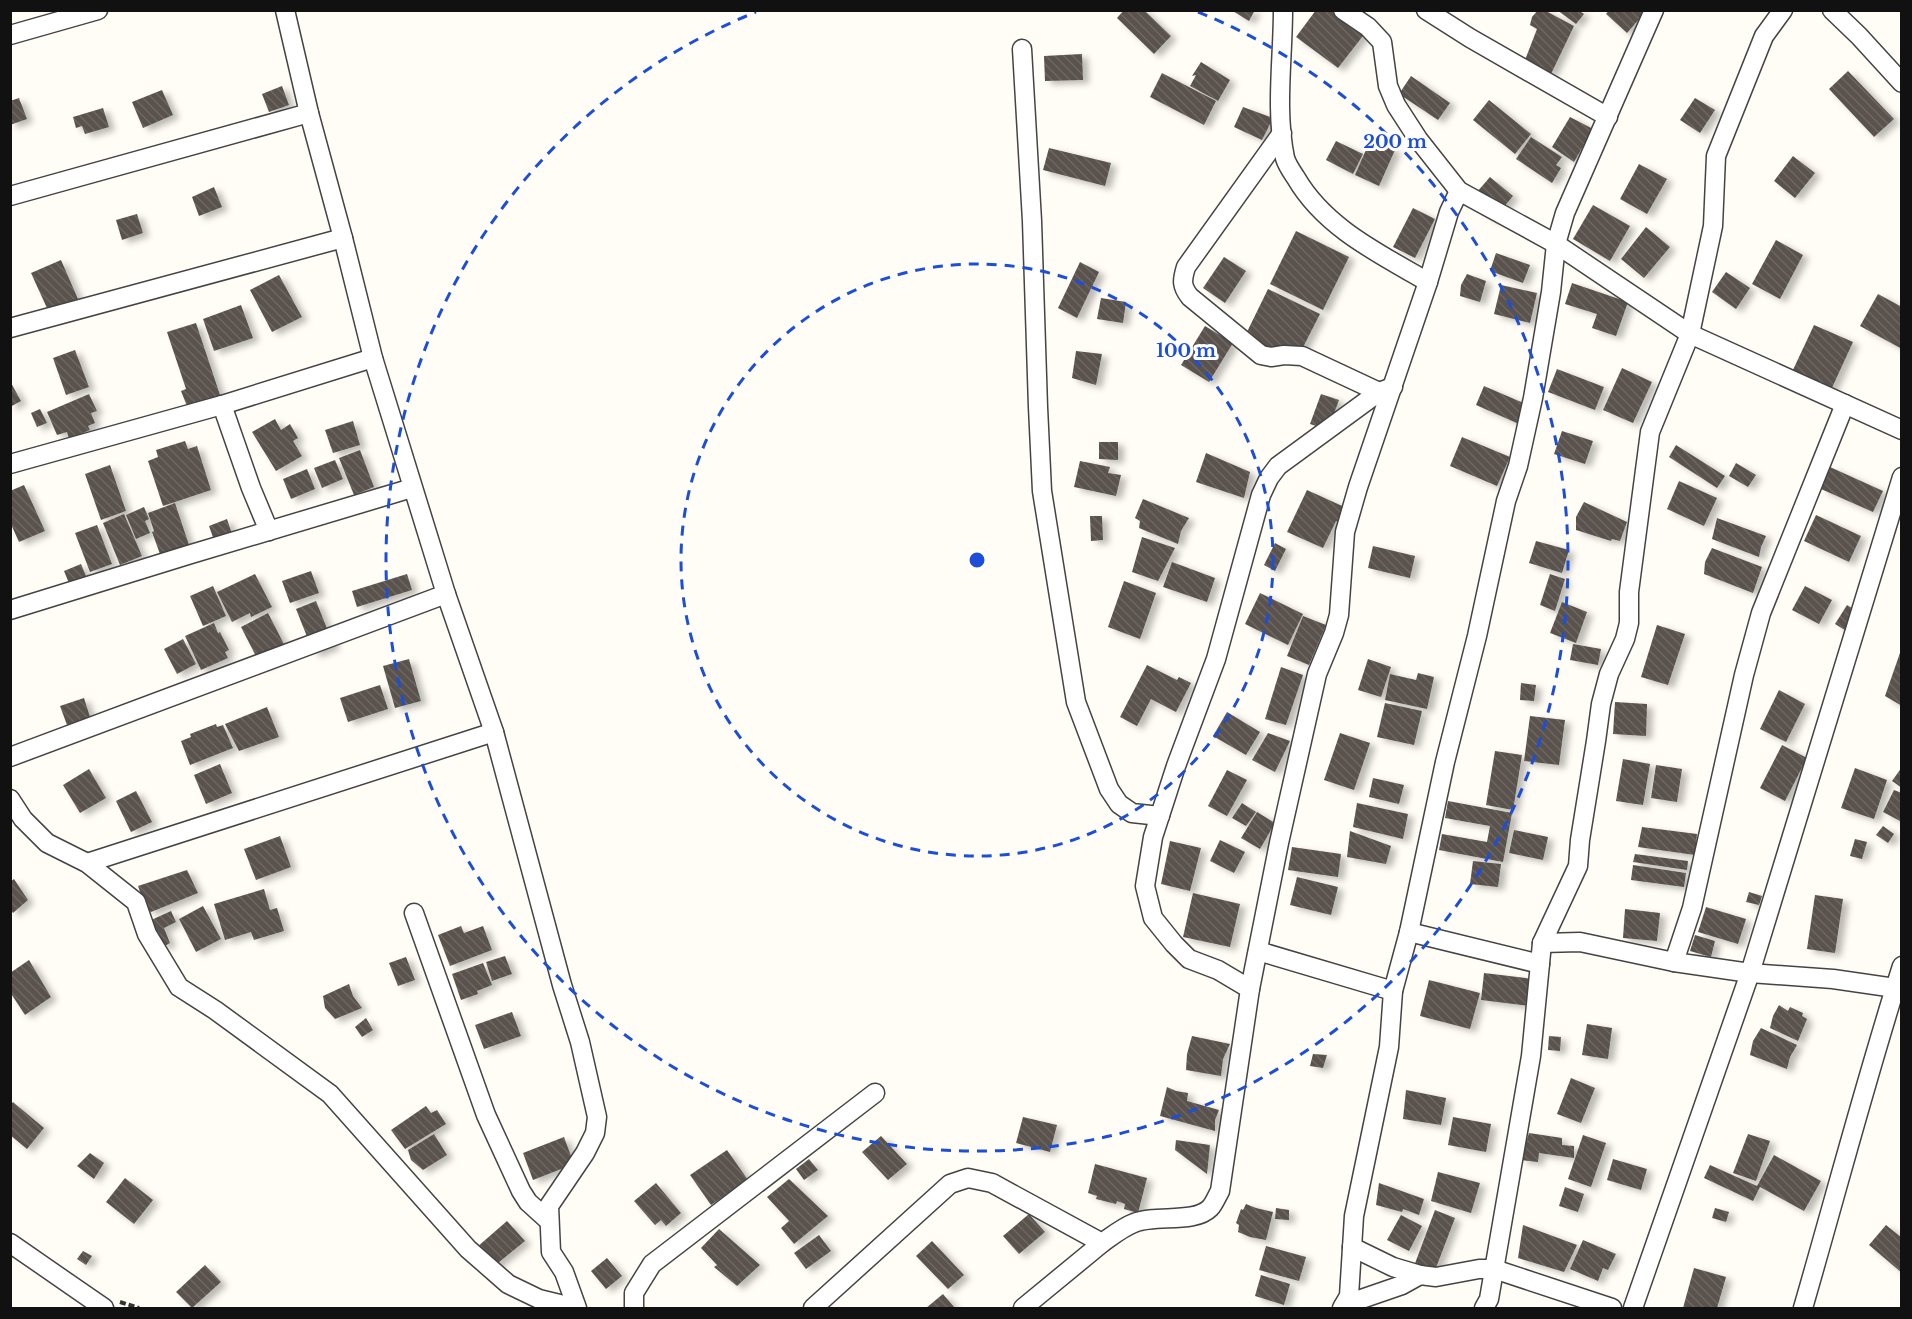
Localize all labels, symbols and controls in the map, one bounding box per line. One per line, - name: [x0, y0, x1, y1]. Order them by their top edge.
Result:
- text: 200 m: [1363, 131, 1427, 153]
- text: 100 m: [1156, 340, 1216, 362]
- centre of rings: [967, 550, 987, 570]

